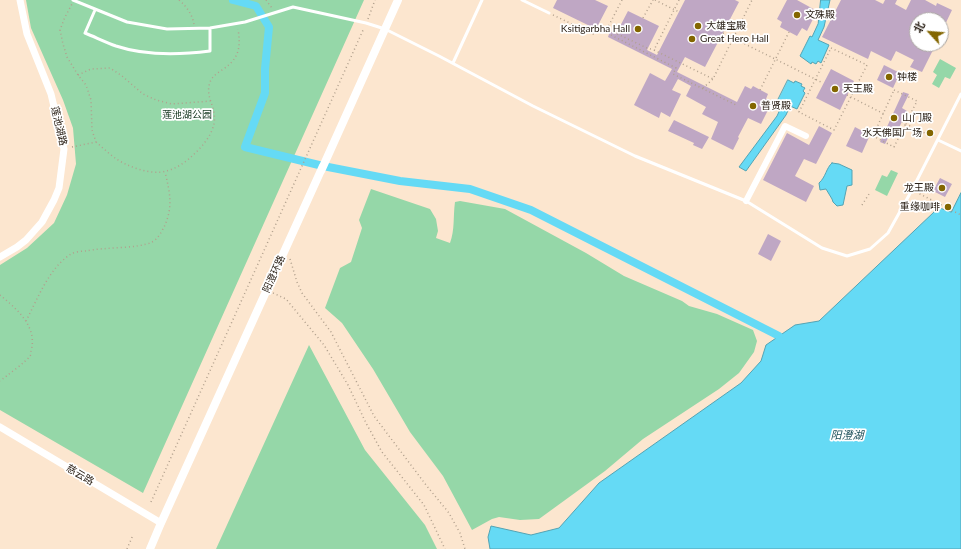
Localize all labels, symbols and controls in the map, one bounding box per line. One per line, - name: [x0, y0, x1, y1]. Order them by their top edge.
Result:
- place label: 文殊殿: [805, 9, 835, 21]
- marker: 文殊殿: [792, 10, 802, 20]
- north arrow: [909, 12, 949, 52]
- text: 北: [910, 19, 927, 35]
- place label: 大雄宝殿: [706, 20, 746, 32]
- marker: 大雄宝殿: [693, 21, 703, 31]
- place label: Ksitigarbha Hall: [561, 23, 630, 35]
- marker: Ksitigarbha Hall: [633, 24, 643, 34]
- place label: Great Hero Hall: [700, 33, 769, 45]
- marker: Great Hero Hall: [687, 34, 697, 44]
- place label: 钟楼: [897, 71, 917, 83]
- marker: 钟楼: [884, 72, 894, 82]
- place label: 天王殿: [843, 83, 873, 95]
- marker: 天王殿: [830, 84, 840, 94]
- place label: 普贤殿: [761, 100, 791, 112]
- marker: 普贤殿: [748, 101, 758, 111]
- street label: 莲池湖路: [49, 105, 69, 147]
- park label: 莲池湖公园: [162, 109, 212, 121]
- place label: 山门殿: [902, 112, 932, 124]
- marker: 山门殿: [889, 113, 899, 123]
- place label: 水天佛国广场: [862, 127, 922, 139]
- marker: 水天佛国广场: [925, 128, 935, 138]
- place label: 龙王殿: [904, 182, 934, 194]
- marker: 龙王殿: [937, 183, 947, 193]
- place label: 重缘咖啡: [900, 201, 940, 213]
- marker: 重缘咖啡: [943, 202, 953, 212]
- street label: 阳澄环路: [260, 253, 288, 295]
- water label: 阳澄湖: [831, 428, 863, 442]
- street label: 慈云路: [64, 462, 96, 488]

